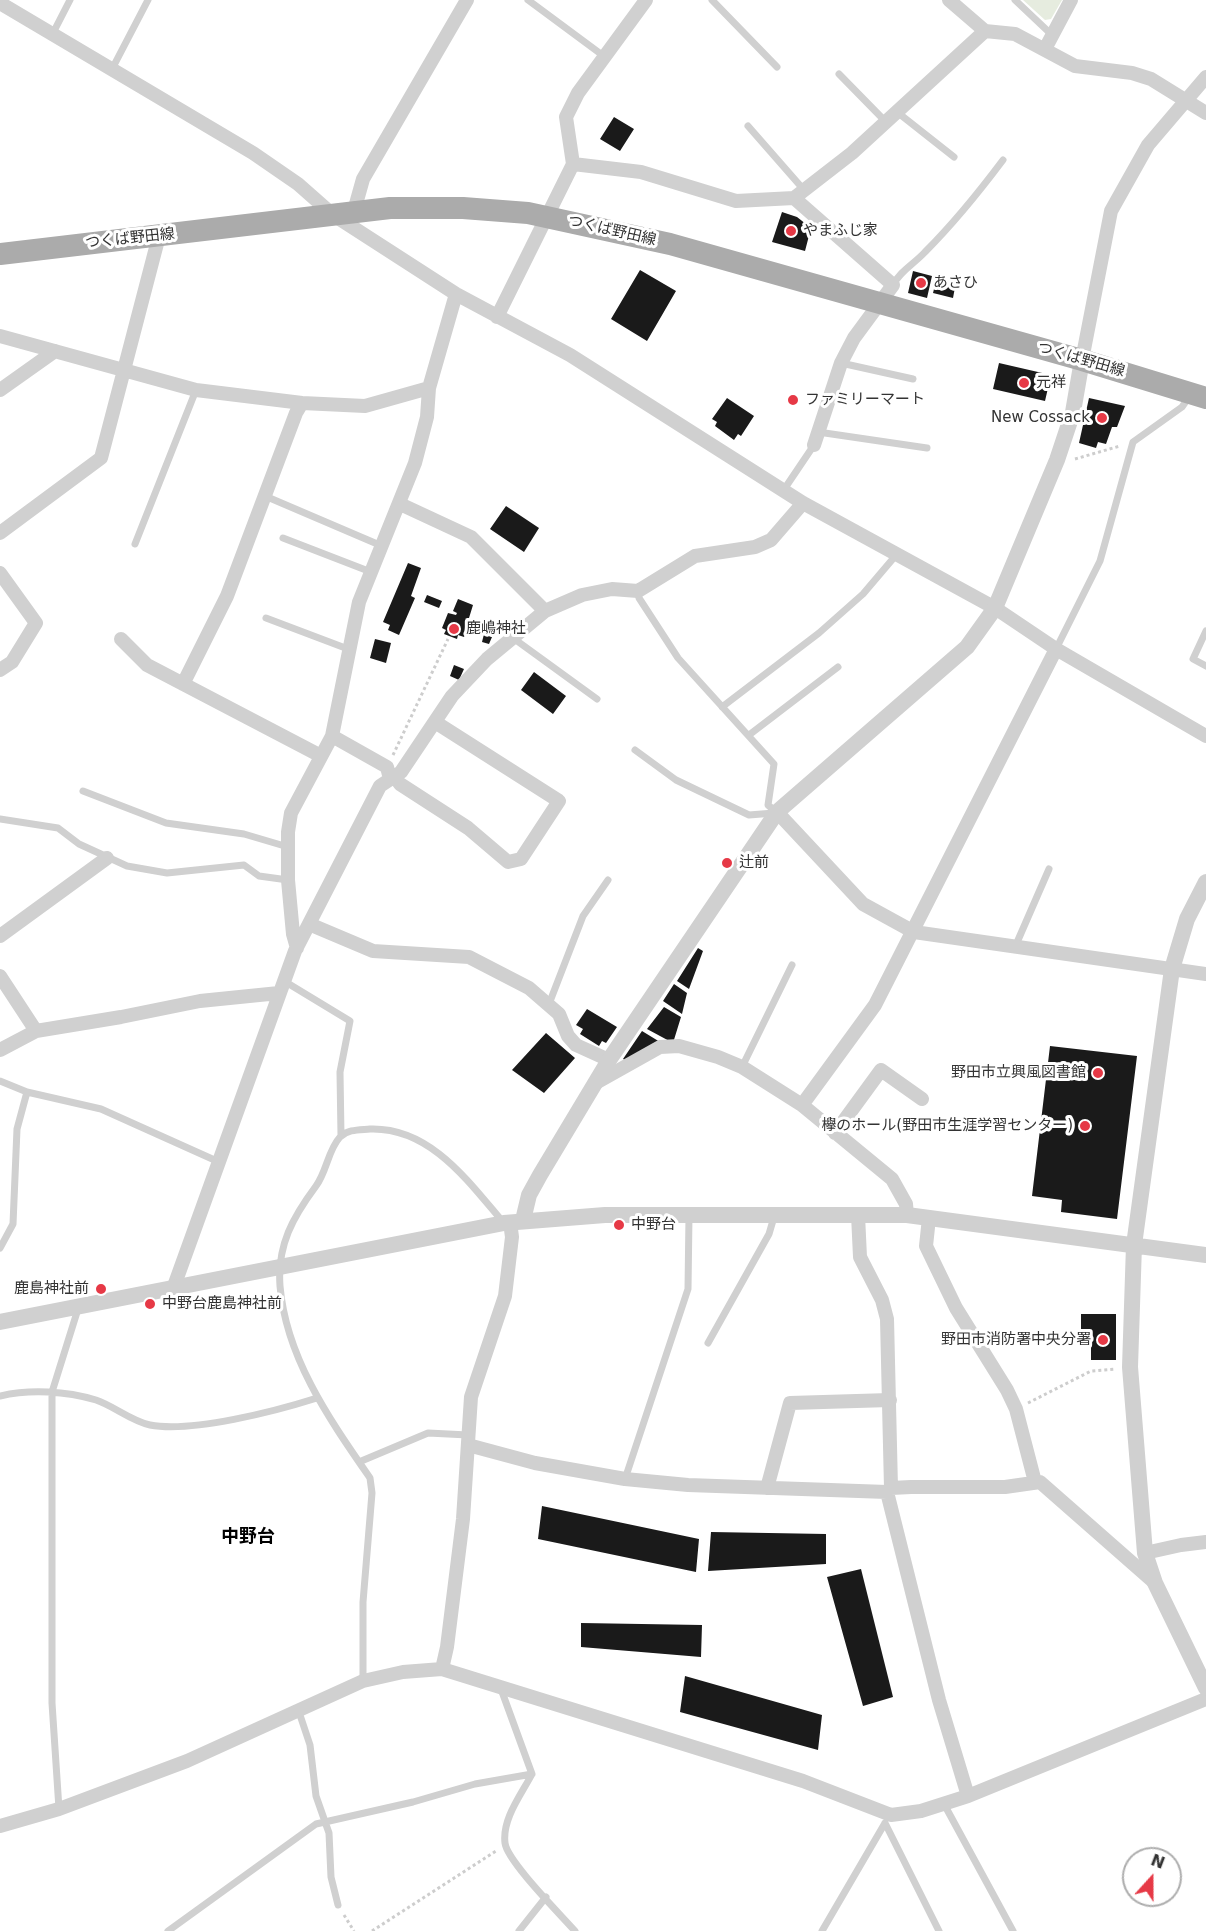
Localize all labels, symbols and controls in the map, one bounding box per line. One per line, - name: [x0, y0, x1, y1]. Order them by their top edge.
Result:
- street label: つくば野田線: [566, 212, 658, 250]
- place label: やまふじ家: [803, 222, 878, 240]
- marker: やまふじ家: [784, 224, 798, 238]
- street label: つくば野田線: [84, 225, 176, 253]
- place label: あさひ: [933, 274, 978, 292]
- marker: あさひ: [914, 276, 928, 290]
- street label: つくば野田線: [1035, 339, 1127, 381]
- place label: 元祥: [1036, 374, 1066, 392]
- marker: 元祥: [1017, 376, 1031, 390]
- place label: ファミリーマート: [805, 391, 925, 409]
- marker: ファミリーマート: [786, 393, 800, 407]
- place label: New Cossack: [991, 409, 1090, 427]
- marker: New Cossack: [1095, 411, 1109, 425]
- place label: 鹿嶋神社: [466, 620, 526, 638]
- marker: 鹿嶋神社: [447, 622, 461, 636]
- place label: 辻前: [739, 854, 769, 872]
- marker: 辻前: [720, 856, 734, 870]
- place label: 野田市立興風図書館: [951, 1064, 1086, 1082]
- marker: 野田市立興風図書館: [1091, 1066, 1105, 1080]
- place label: 欅のホール(野田市生涯学習センター): [821, 1117, 1073, 1135]
- marker: 欅のホール(野田市生涯学習センター): [1078, 1119, 1092, 1133]
- place label: 中野台: [631, 1216, 676, 1234]
- marker: 中野台: [612, 1218, 626, 1232]
- place label: 鹿島神社前: [14, 1280, 89, 1298]
- marker: 鹿島神社前: [94, 1282, 108, 1296]
- place label: 中野台鹿島神社前: [162, 1295, 282, 1313]
- marker: 中野台鹿島神社前: [143, 1297, 157, 1311]
- place label: 野田市消防署中央分署: [941, 1331, 1091, 1349]
- marker: 野田市消防署中央分署: [1096, 1333, 1110, 1347]
- district label: 中野台: [221, 1526, 275, 1548]
- north arrow: [1122, 1847, 1182, 1907]
- text: N: [1148, 1850, 1168, 1873]

